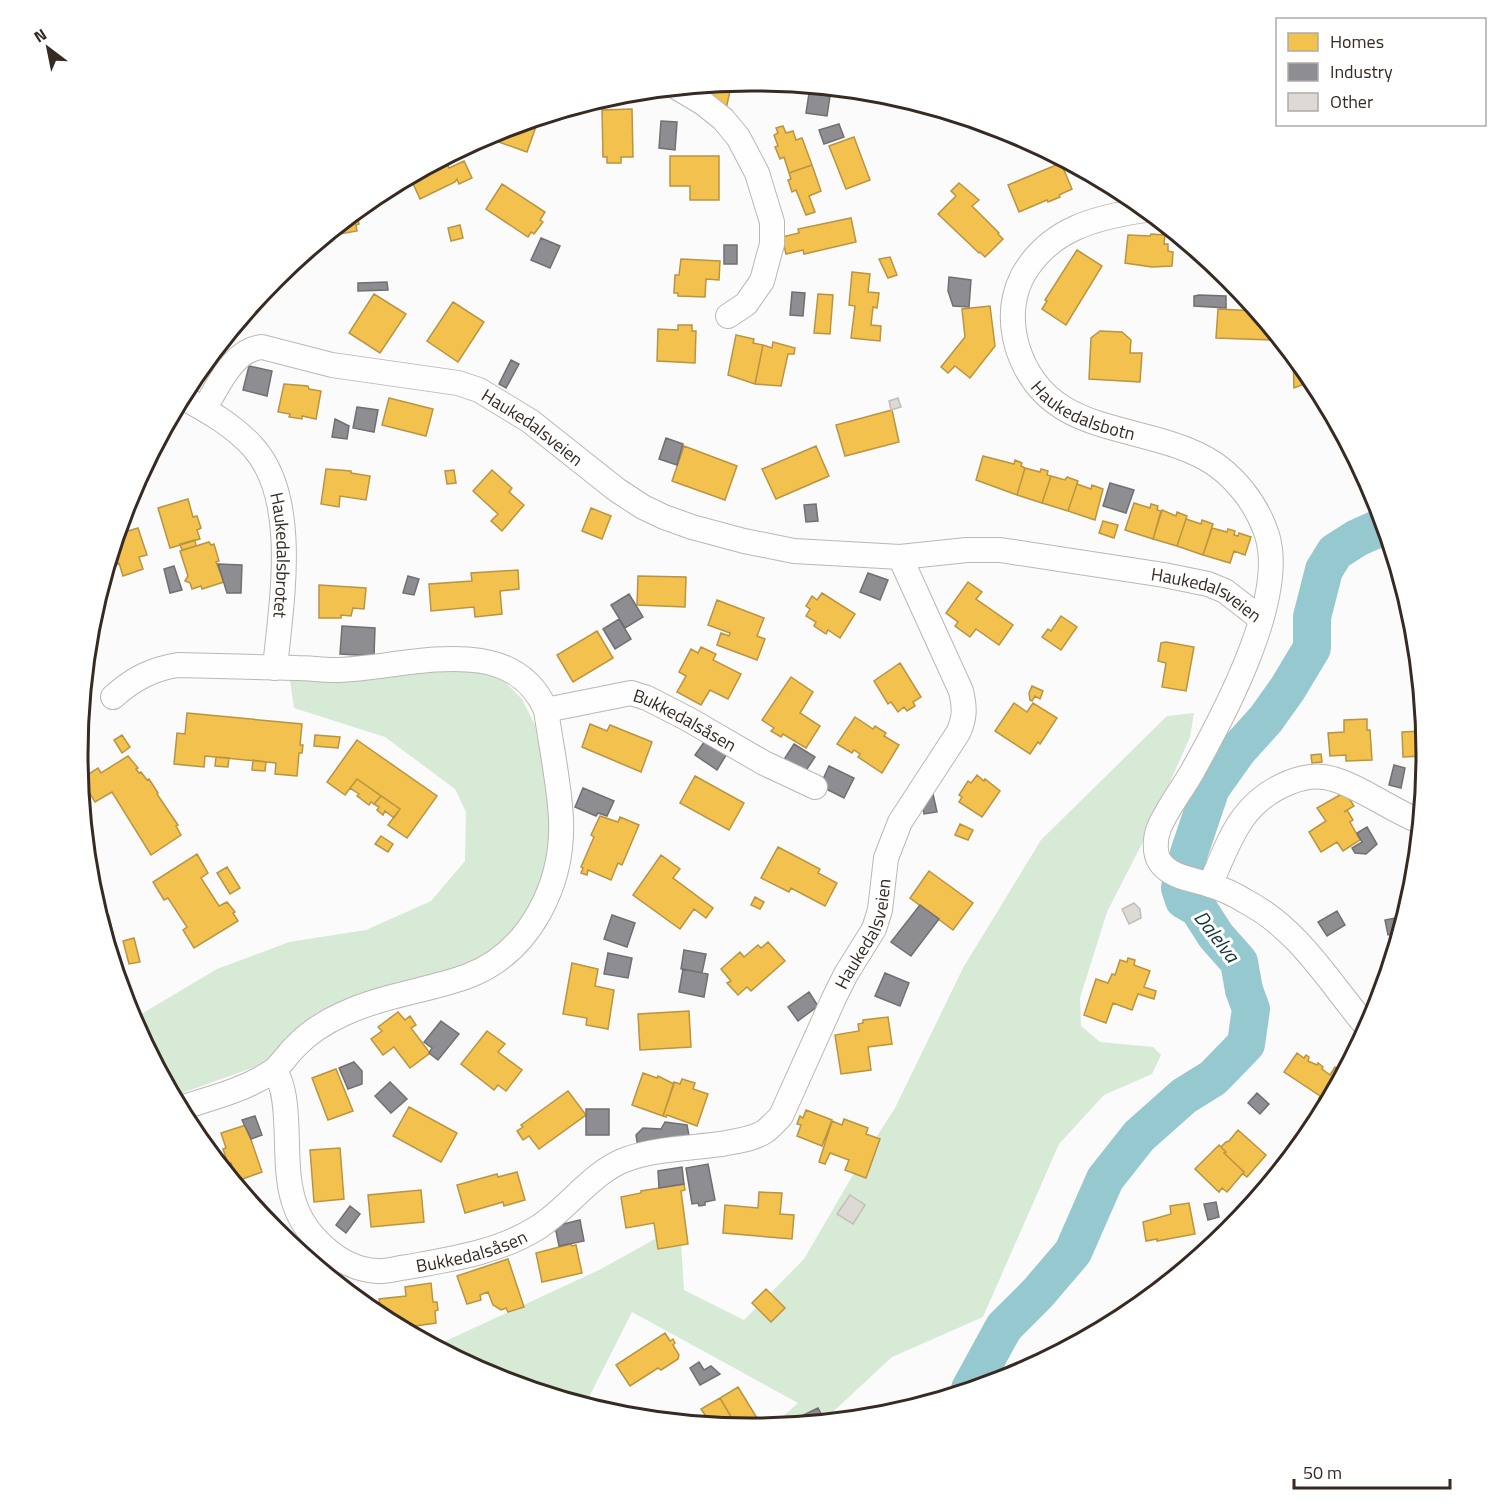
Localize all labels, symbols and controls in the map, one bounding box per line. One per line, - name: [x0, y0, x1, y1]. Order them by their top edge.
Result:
- north arrow: [18, 18, 78, 78]
- legend: [1276, 18, 1486, 126]
- text: N: [29, 22, 51, 48]
- text: Homes: [1330, 28, 1384, 55]
- text: Industry: [1330, 58, 1393, 85]
- text: Other: [1330, 88, 1373, 115]
- street label: Haukedalsbotn: [1025, 374, 1138, 447]
- street label: Haukedalsveien: [477, 381, 589, 472]
- street label: Haukedalsbrotet: [264, 489, 297, 620]
- street label: Haukedalsveien: [1149, 560, 1268, 628]
- street label: Bukkedalsåsen: [630, 681, 742, 758]
- street label: Haukedalsveien: [827, 877, 897, 993]
- water label: Dalelva: [1187, 903, 1248, 969]
- street label: Bukkedalsåsen: [414, 1223, 531, 1279]
- scale bar: [1294, 1452, 1450, 1490]
- text: 50 m: [1303, 1459, 1342, 1486]

